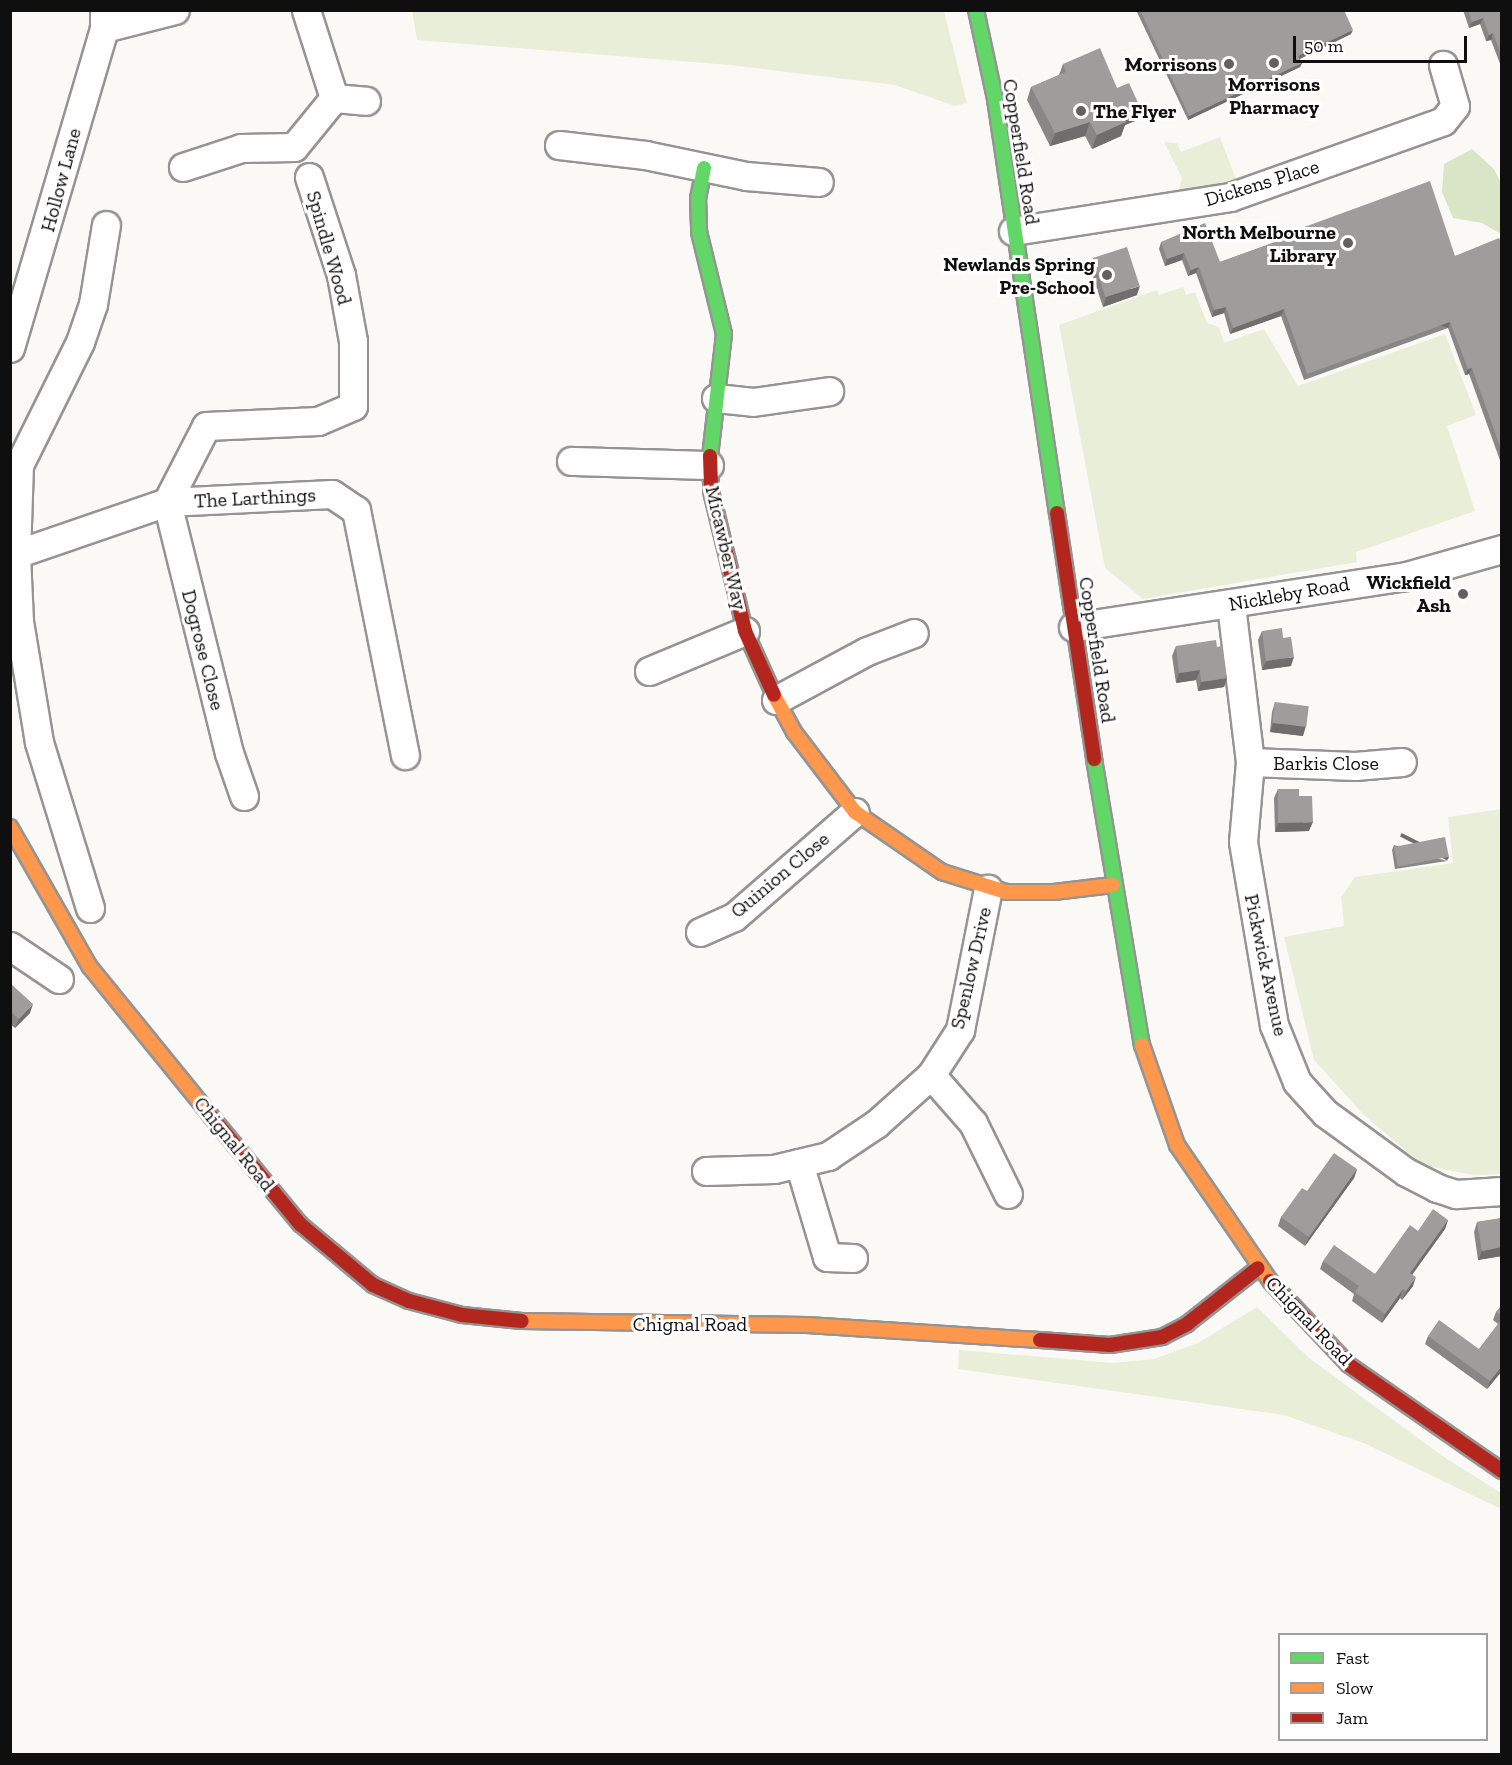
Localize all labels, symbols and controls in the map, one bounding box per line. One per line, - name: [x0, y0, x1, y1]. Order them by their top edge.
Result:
- scale bar: [1296, 24, 1470, 62]
- text: 50 m: [1304, 35, 1343, 57]
- place label: Morrisons: [1125, 52, 1217, 76]
- marker: Morrisons Pharmacy: [1267, 56, 1281, 70]
- marker: Morrisons: [1222, 57, 1236, 71]
- place label: Morrisons Pharmacy: [1228, 72, 1320, 119]
- street label: Copperfield Road: [998, 77, 1044, 227]
- place label: The Flyer: [1093, 99, 1177, 123]
- marker: The Flyer: [1074, 104, 1088, 118]
- street label: Hollow Lane: [36, 125, 86, 235]
- street label: Dickens Place: [1202, 154, 1322, 212]
- street label: Spindle Wood: [301, 188, 357, 308]
- place label: North Melbourne Library: [1182, 220, 1336, 267]
- marker: North Melbourne Library: [1341, 236, 1355, 250]
- place label: Newlands Spring Pre-School: [943, 252, 1095, 299]
- marker: Newlands Spring Pre-School: [1100, 268, 1114, 282]
- street label: The Larthings: [194, 483, 316, 513]
- street label: Micawber Way: [700, 483, 752, 613]
- place label: Wickfield Ash: [1367, 570, 1451, 617]
- street label: Nickleby Road: [1227, 572, 1351, 616]
- street label: Copperfield Road: [1074, 575, 1120, 725]
- street label: Dogrose Close: [176, 587, 230, 713]
- marker: Wickfield Ash: [1456, 587, 1470, 601]
- street label: Barkis Close: [1273, 751, 1379, 775]
- street label: Quinion Close: [726, 827, 834, 923]
- street label: Pickwick Avenue: [1239, 892, 1293, 1038]
- street label: Spenlow Drive: [945, 904, 997, 1032]
- street label: Chignal Road: [189, 1092, 279, 1196]
- street label: Chignal Road: [1261, 1271, 1357, 1371]
- street label: Chignal Road: [633, 1312, 747, 1336]
- legend: [1278, 1633, 1488, 1741]
- text: Fast: [1336, 1647, 1369, 1669]
- text: Slow: [1336, 1677, 1373, 1699]
- text: Jam: [1336, 1707, 1368, 1729]

